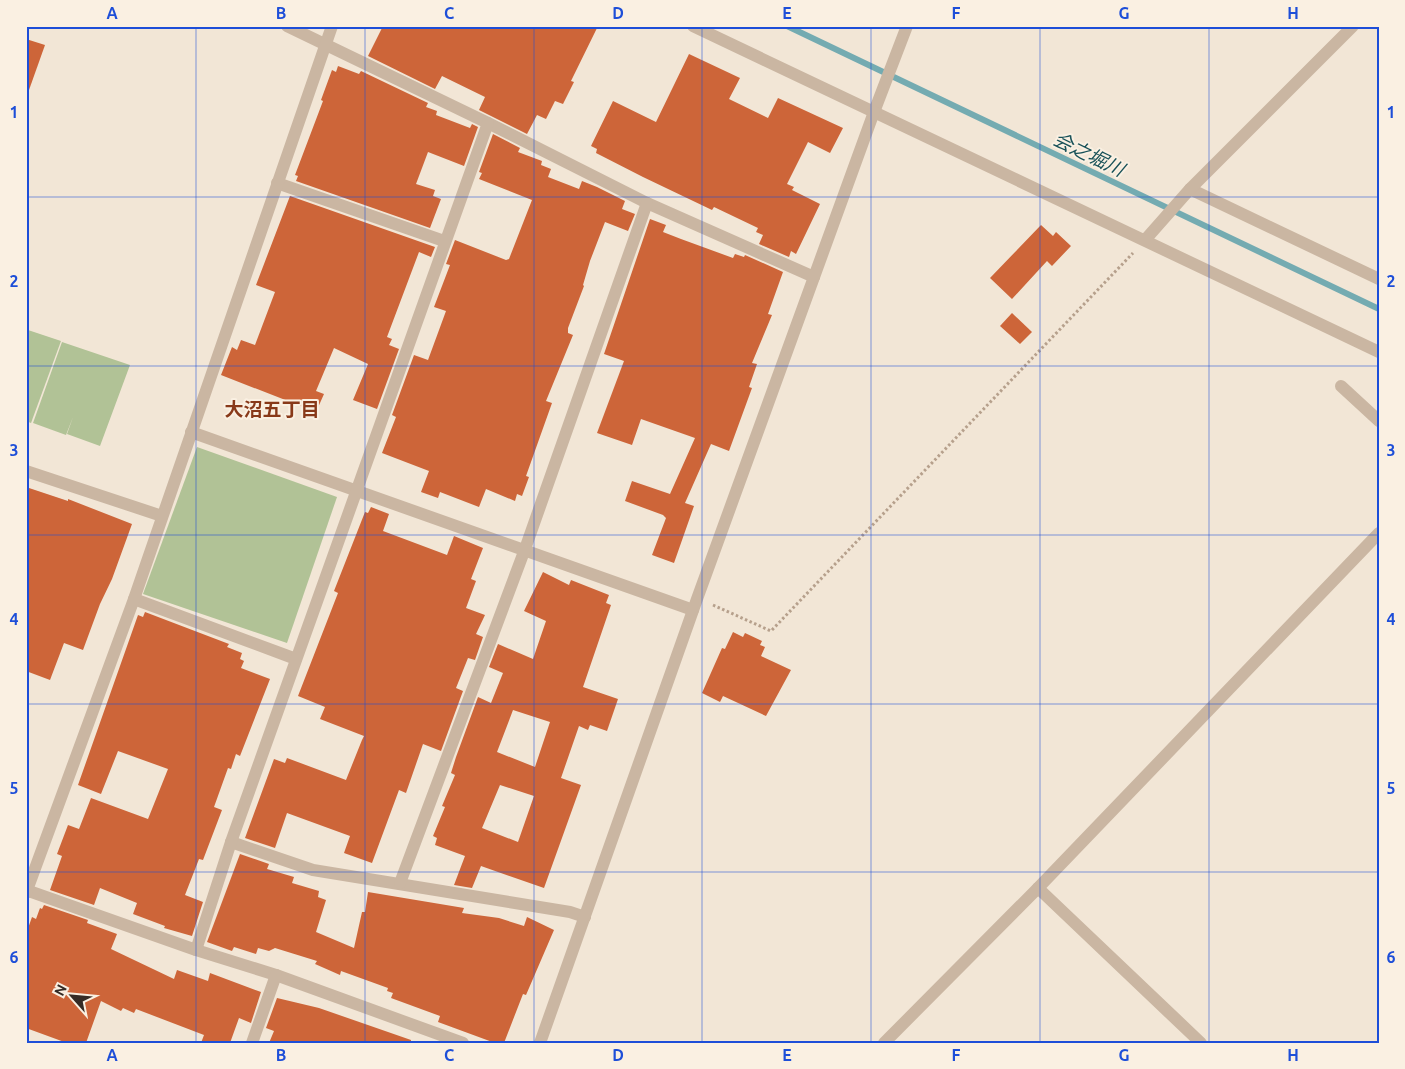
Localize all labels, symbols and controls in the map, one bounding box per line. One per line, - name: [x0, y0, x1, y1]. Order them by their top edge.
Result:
- text: A: [106, 4, 118, 22]
- text: B: [276, 4, 286, 22]
- text: C: [444, 4, 454, 22]
- text: D: [612, 4, 624, 22]
- text: E: [782, 4, 792, 22]
- text: F: [952, 4, 961, 22]
- text: G: [1118, 4, 1130, 22]
- text: H: [1287, 4, 1299, 22]
- text: 1: [9, 103, 19, 121]
- text: 1: [1386, 103, 1396, 121]
- water label: 会之堀川: [1050, 127, 1130, 181]
- text: 2: [9, 272, 19, 290]
- text: 2: [1386, 272, 1396, 290]
- district label: 大沼五丁目: [224, 398, 320, 420]
- text: 3: [9, 441, 19, 459]
- text: 3: [1386, 441, 1396, 459]
- text: 4: [9, 610, 19, 628]
- text: 4: [1386, 610, 1396, 628]
- text: 5: [9, 779, 19, 797]
- text: 5: [1386, 779, 1396, 797]
- text: 6: [9, 948, 19, 966]
- text: 6: [1386, 948, 1396, 966]
- north arrow: [48, 972, 98, 1022]
- text: N: [51, 982, 70, 998]
- text: A: [106, 1046, 118, 1064]
- text: B: [276, 1046, 286, 1064]
- text: C: [444, 1046, 454, 1064]
- text: D: [612, 1046, 624, 1064]
- text: E: [782, 1046, 792, 1064]
- text: F: [952, 1046, 961, 1064]
- text: G: [1118, 1046, 1130, 1064]
- text: H: [1287, 1046, 1299, 1064]

